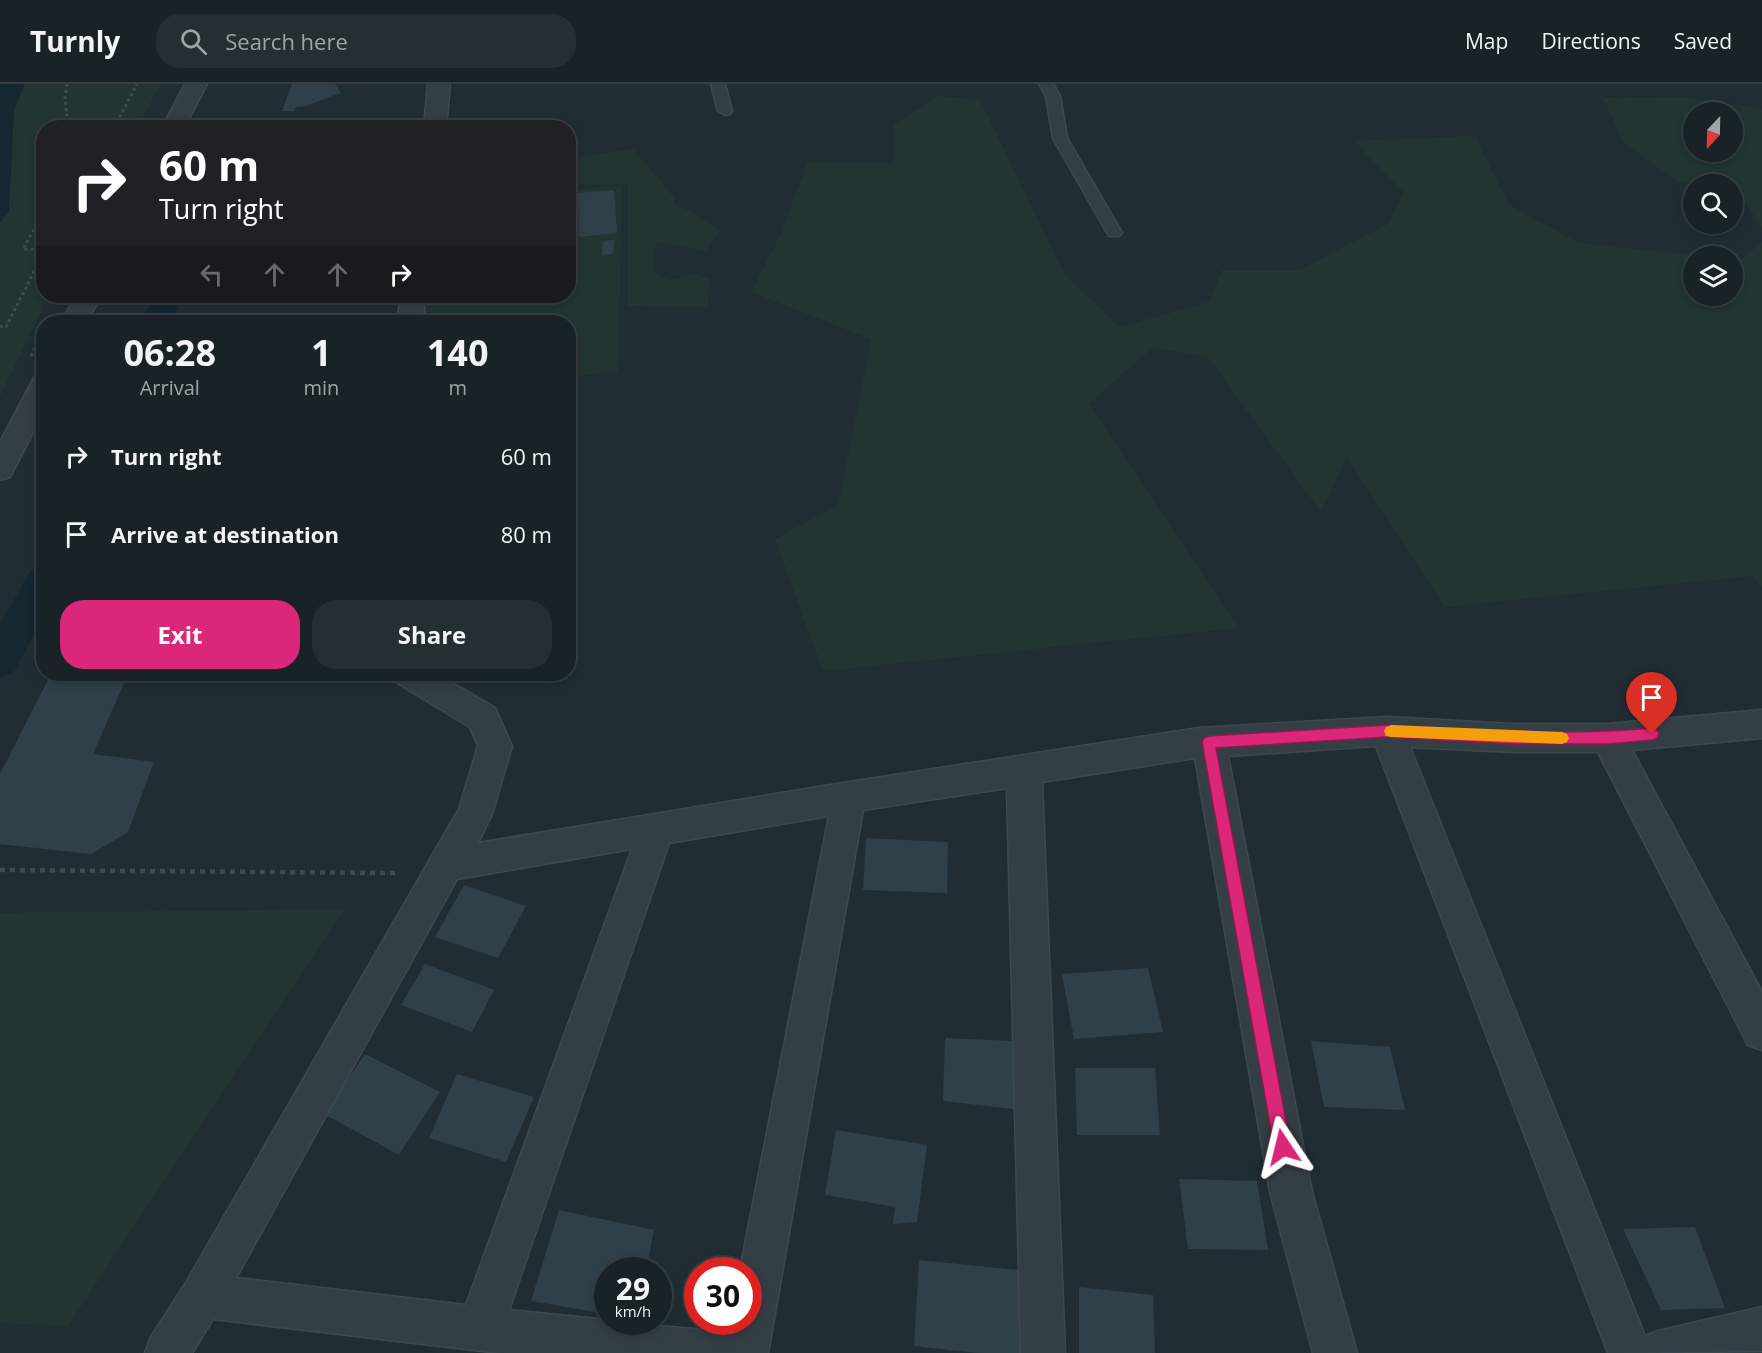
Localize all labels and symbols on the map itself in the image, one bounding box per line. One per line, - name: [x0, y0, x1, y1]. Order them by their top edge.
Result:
- north arrow: [1683, 102, 1743, 162]
- pin: [1626, 672, 1677, 734]
- position arrow: [1251, 1115, 1315, 1179]
- speed limit sign: 30: [684, 1257, 762, 1335]

